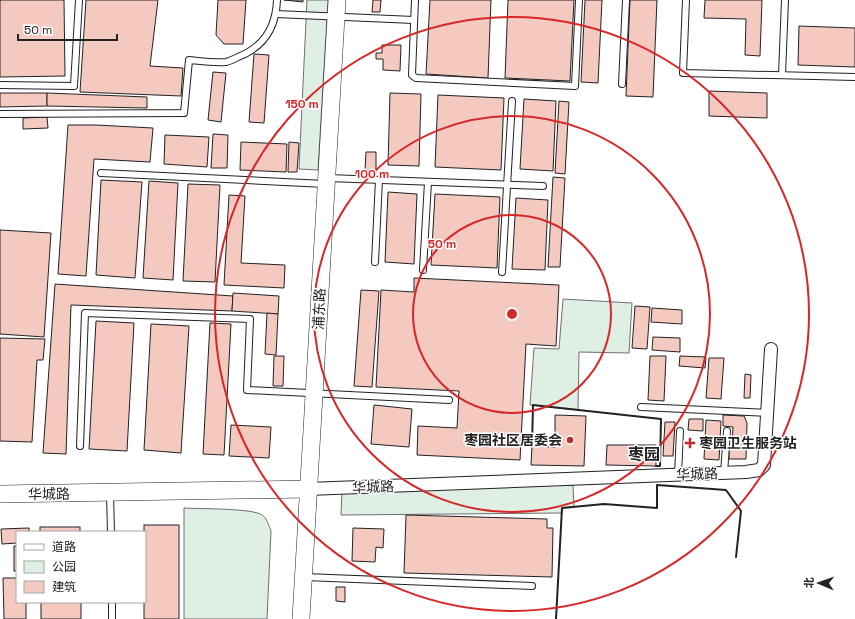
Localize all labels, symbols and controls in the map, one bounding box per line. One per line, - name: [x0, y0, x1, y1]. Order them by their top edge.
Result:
- scale bar: [18, 16, 117, 42]
- text: 50 m: [24, 22, 52, 38]
- text: 150 m: [285, 96, 319, 112]
- text: 100 m: [355, 166, 389, 182]
- text: 50 m: [428, 236, 456, 252]
- street label: 浦东路: [309, 288, 329, 330]
- centre of rings: [505, 307, 519, 321]
- place label: 枣园社区居委会: [464, 431, 562, 449]
- place label: 枣园卫生服务站: [699, 434, 797, 452]
- marker: 枣园社区居委会: [565, 435, 575, 445]
- marker: 枣园卫生服务站: [684, 437, 696, 449]
- district label: 枣园: [628, 444, 660, 465]
- street label: 华城路: [676, 464, 718, 484]
- street label: 华城路: [352, 477, 394, 497]
- street label: 华城路: [28, 485, 70, 503]
- legend: [16, 531, 146, 603]
- text: 道路: [52, 539, 76, 555]
- text: 公园: [52, 559, 76, 575]
- north arrow: [799, 563, 839, 603]
- text: 北: [802, 577, 816, 588]
- text: 建筑: [52, 579, 76, 595]

